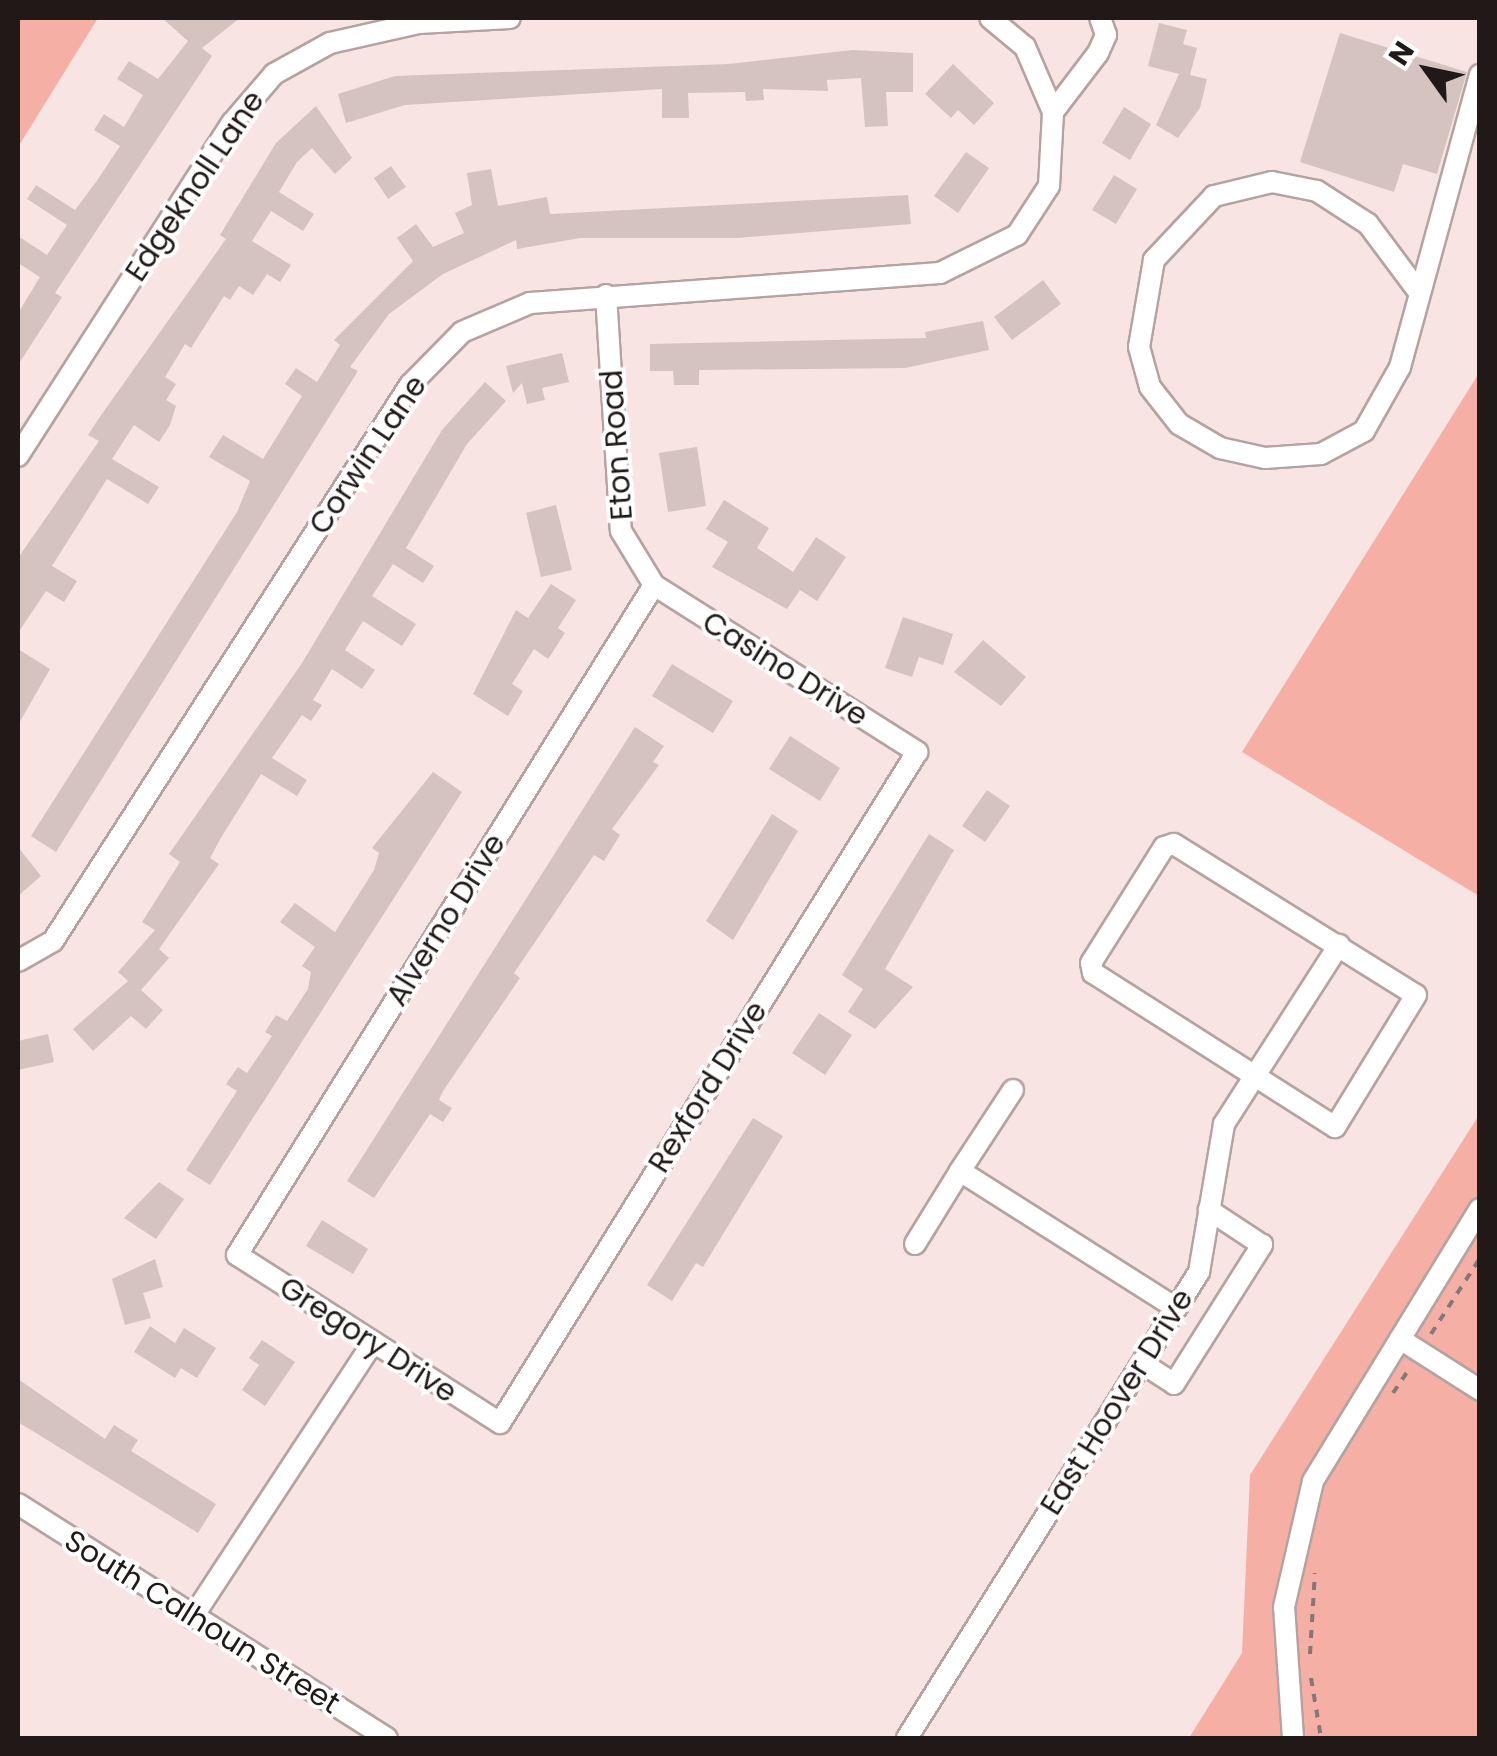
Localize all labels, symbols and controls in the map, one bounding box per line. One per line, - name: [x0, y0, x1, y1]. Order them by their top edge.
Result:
- north arrow: [1377, 20, 1477, 120]
- text: N: [1379, 34, 1424, 73]
- street label: Edgeknoll Lane: [118, 84, 272, 288]
- street label: Corwin Lane: [302, 369, 434, 541]
- street label: Eton Road: [594, 369, 640, 521]
- street label: Casino Drive: [696, 604, 874, 734]
- street label: Alverno Drive: [379, 827, 513, 1013]
- street label: Rexford Drive: [641, 995, 775, 1179]
- street label: Gregory Drive: [273, 1269, 463, 1411]
- street label: East Hoover Drive: [1033, 1283, 1201, 1521]
- street label: South Calhoun Street: [58, 1523, 346, 1721]

